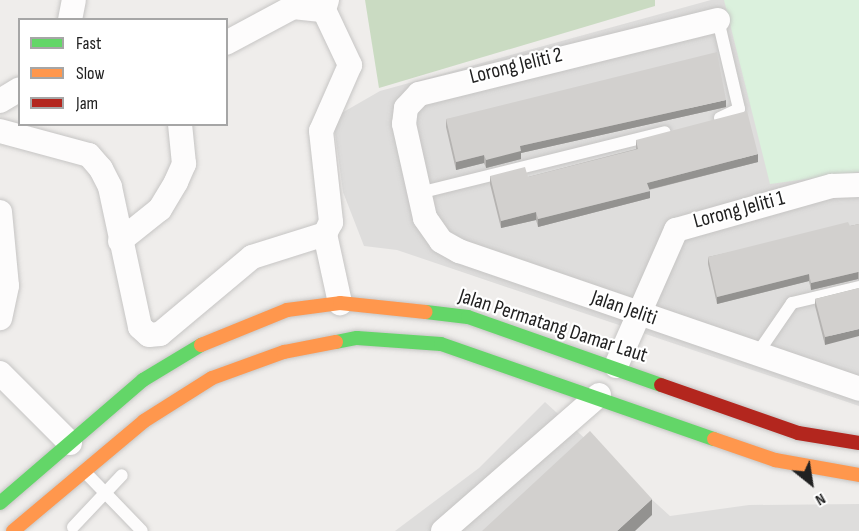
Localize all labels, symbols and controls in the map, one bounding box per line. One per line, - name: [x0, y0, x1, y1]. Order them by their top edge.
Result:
- legend: [18, 18, 228, 126]
- text: Fast: [76, 33, 101, 54]
- street label: Lorong Jeliti 2: [467, 42, 565, 90]
- text: Slow: [76, 63, 105, 84]
- text: Jam: [76, 93, 98, 114]
- street label: Lorong Jeliti 1: [691, 186, 787, 234]
- street label: Jalan Permatang Damar Laut: [455, 284, 651, 368]
- street label: Jalan Jeliti: [588, 285, 660, 331]
- north arrow: [781, 453, 841, 513]
- text: N: [812, 489, 829, 509]

